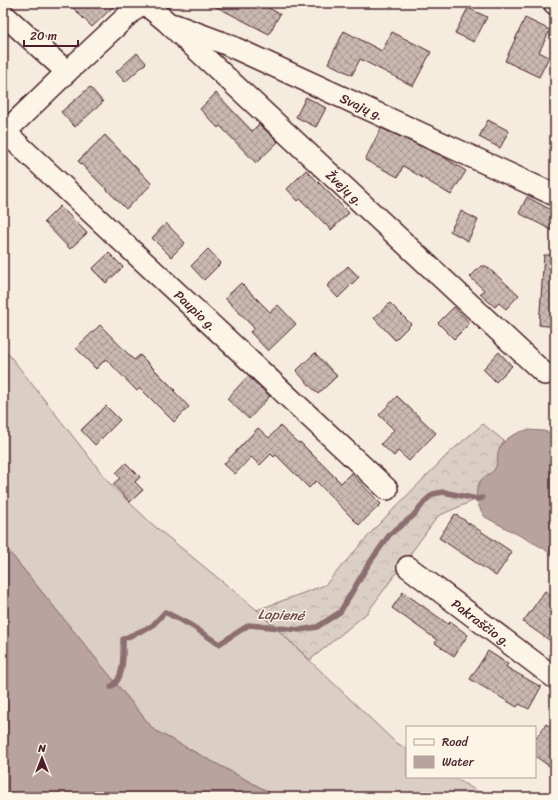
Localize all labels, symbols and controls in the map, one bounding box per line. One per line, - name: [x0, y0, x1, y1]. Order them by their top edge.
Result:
- scale bar: [24, 22, 78, 48]
- text: 20 m: [30, 25, 57, 47]
- street label: Svajų g.: [336, 86, 388, 126]
- street label: Žvejų g.: [321, 164, 369, 211]
- street label: Paupio g.: [169, 284, 223, 336]
- street label: Pakraščio g.: [447, 592, 516, 653]
- water label: Lapienė: [257, 602, 306, 628]
- legend: [406, 726, 536, 778]
- text: Road: [442, 731, 469, 753]
- north arrow: [22, 738, 62, 778]
- text: N: [37, 739, 46, 758]
- text: Water: [442, 751, 475, 773]

